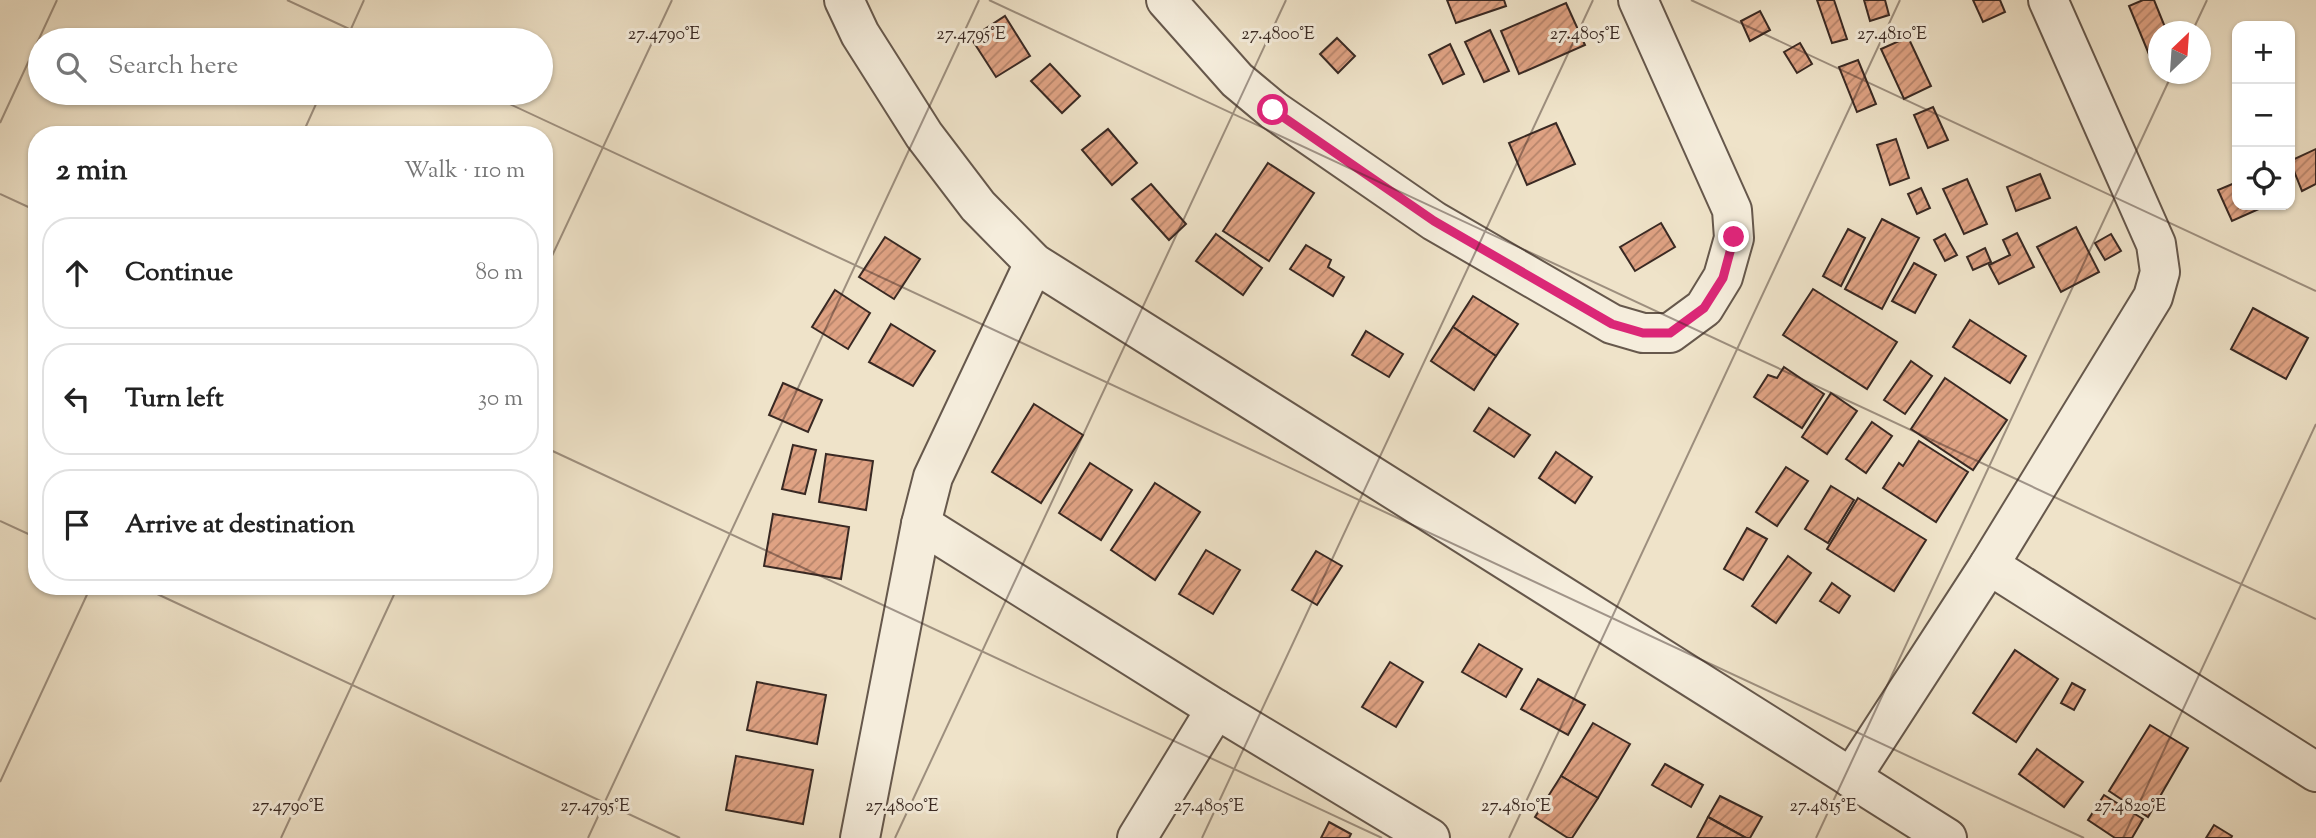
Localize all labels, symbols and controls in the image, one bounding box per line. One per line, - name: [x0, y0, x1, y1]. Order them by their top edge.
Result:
- north arrow: [2148, 21, 2211, 84]
- map controls: [2232, 21, 2295, 210]
- button: +: [2232, 21, 2295, 84]
- text: 27.4790°E: [628, 22, 700, 48]
- text: 27.4795°E: [936, 22, 1006, 48]
- text: 27.4800°E: [1241, 22, 1315, 48]
- text: 27.4805°E: [1550, 22, 1620, 48]
- text: 27.4810°E: [1857, 22, 1927, 48]
- search box: [28, 28, 553, 105]
- icon: search: [52, 48, 90, 86]
- text: Search here: [108, 48, 238, 85]
- button: −: [2232, 84, 2295, 147]
- route start: [1257, 94, 1288, 125]
- button: locate: [2232, 147, 2295, 210]
- text: 2 min: [56, 150, 128, 193]
- text: Walk · 110 m: [404, 155, 525, 188]
- route end: [1718, 221, 1749, 252]
- icon: ahead: [58, 254, 96, 292]
- text: Continue: [125, 255, 233, 292]
- text: 80 m: [475, 257, 523, 290]
- icon: left: [58, 380, 96, 418]
- text: Turn left: [125, 381, 224, 418]
- text: 30 m: [478, 383, 523, 416]
- icon: arrive: [58, 506, 96, 544]
- text: Arrive at destination: [125, 507, 355, 544]
- text: 27.4790°E: [252, 794, 324, 820]
- text: 27.4795°E: [560, 794, 630, 820]
- text: 27.4800°E: [865, 794, 939, 820]
- text: 27.4805°E: [1174, 794, 1244, 820]
- text: 27.4810°E: [1481, 794, 1551, 820]
- text: 27.4815°E: [1789, 794, 1857, 820]
- text: 27.4820°E: [2094, 794, 2166, 820]

